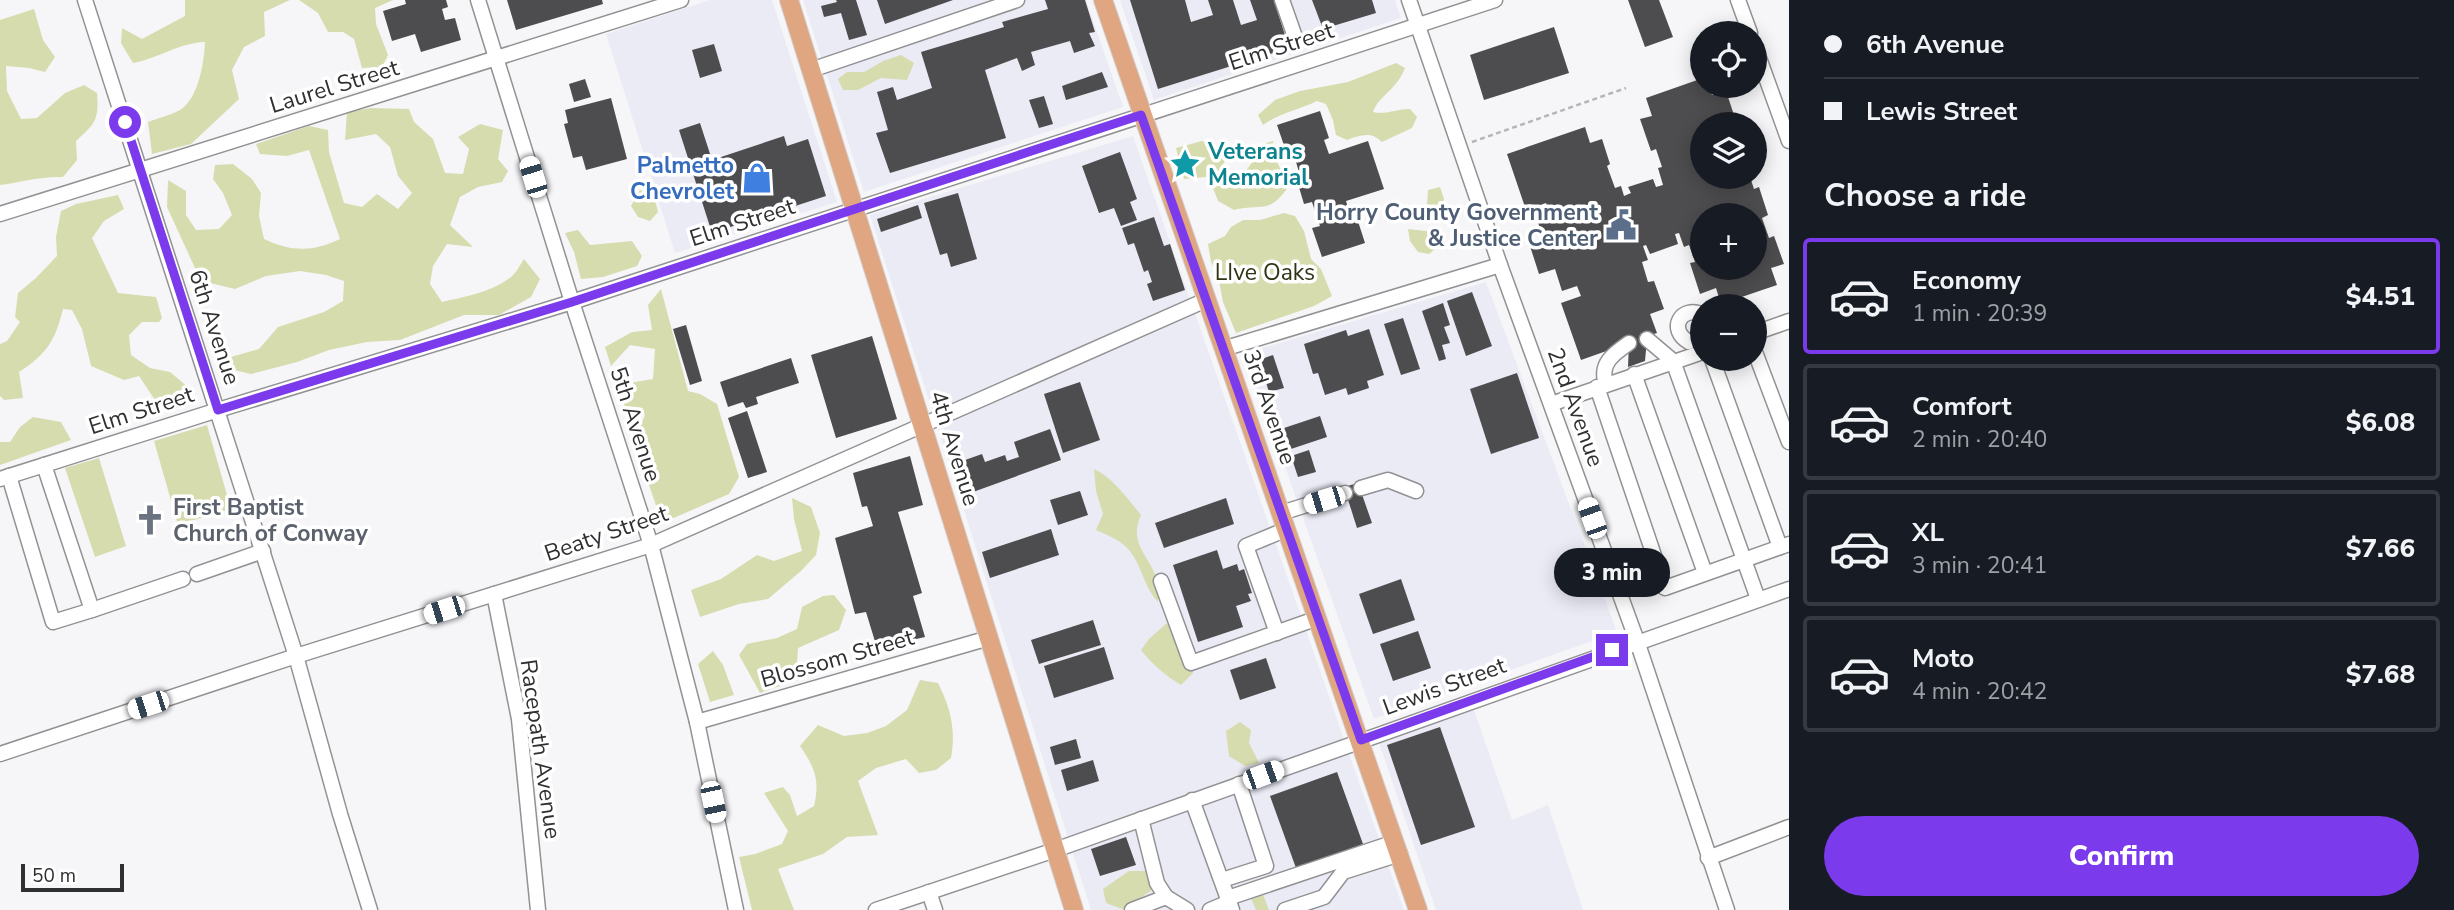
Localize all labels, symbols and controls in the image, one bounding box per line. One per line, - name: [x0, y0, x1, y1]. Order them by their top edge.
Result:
- street label: Elm Street: [1225, 15, 1338, 78]
- map controls: [1690, 21, 1767, 371]
- button: locate: [1690, 21, 1767, 98]
- text: 6th Avenue: [1866, 27, 2004, 62]
- street label: Laurel Street: [266, 52, 403, 121]
- text: Lewis Street: [1866, 94, 2017, 129]
- route start: [109, 106, 141, 138]
- button: layers: [1690, 112, 1767, 189]
- place label: Veterans Memorial: [1207, 136, 1309, 193]
- place icon: Veterans Memorial: [1168, 147, 1202, 181]
- place label: Palmetto Chevrolet: [630, 150, 734, 207]
- car: [517, 154, 550, 200]
- shop icon: Palmetto Chevrolet: [740, 161, 774, 195]
- text: Choose a ride: [1824, 174, 2026, 217]
- street label: Elm Street: [686, 191, 799, 254]
- place label: Horry County Government & Justice Center: [1316, 197, 1598, 254]
- button: +: [1690, 203, 1767, 280]
- public building icon: Horry County Government & Justice Center: [1604, 208, 1638, 242]
- park label: LIve Oaks: [1215, 257, 1315, 288]
- text: Economy: [1912, 263, 2021, 298]
- icon: car: [1828, 265, 1891, 328]
- street label: 6th Avenue: [181, 266, 248, 389]
- text: $4.51: [2346, 279, 2415, 314]
- button: −: [1690, 294, 1767, 371]
- text: 1 min · 20:39: [1912, 298, 2047, 329]
- street label: 2nd Avenue: [1540, 343, 1611, 471]
- street label: 3rd Avenue: [1235, 346, 1304, 469]
- street label: 5th Avenue: [602, 363, 669, 486]
- street label: Elm Street: [85, 379, 198, 442]
- street label: 4th Avenue: [922, 387, 987, 510]
- text: Comfort: [1912, 389, 2012, 424]
- icon: car: [1828, 391, 1891, 454]
- text: $6.08: [2346, 405, 2415, 440]
- text: 2 min · 20:40: [1912, 424, 2047, 455]
- car: [1301, 484, 1348, 516]
- place label: First Baptist Church of Conway: [173, 492, 369, 549]
- car: [1575, 495, 1610, 541]
- street label: Beaty Street: [540, 498, 673, 569]
- church icon: First Baptist Church of Conway: [133, 503, 167, 537]
- text: XL: [1912, 515, 1944, 550]
- icon: car: [1828, 517, 1891, 580]
- text: $7.66: [2346, 531, 2415, 566]
- callout: 3 min: [1554, 548, 1670, 598]
- text: 3 min · 20:41: [1912, 550, 2047, 581]
- text: 3 min: [1582, 557, 1642, 588]
- car: [421, 594, 468, 626]
- street label: Blossom Street: [757, 622, 918, 695]
- route end: [1596, 634, 1628, 666]
- text: Moto: [1912, 641, 1974, 676]
- icon: car: [1828, 643, 1891, 706]
- street label: Lewis Street: [1378, 650, 1511, 723]
- street label: Racepath Avenue: [513, 657, 568, 841]
- text: $7.68: [2346, 657, 2415, 692]
- text: 4 min · 20:42: [1912, 676, 2047, 707]
- car: [125, 689, 172, 721]
- car: [1240, 758, 1287, 792]
- car: [699, 779, 728, 825]
- button: Confirm: [1824, 816, 2419, 896]
- scale bar: [21, 861, 124, 893]
- text: 50 m: [32, 863, 76, 889]

